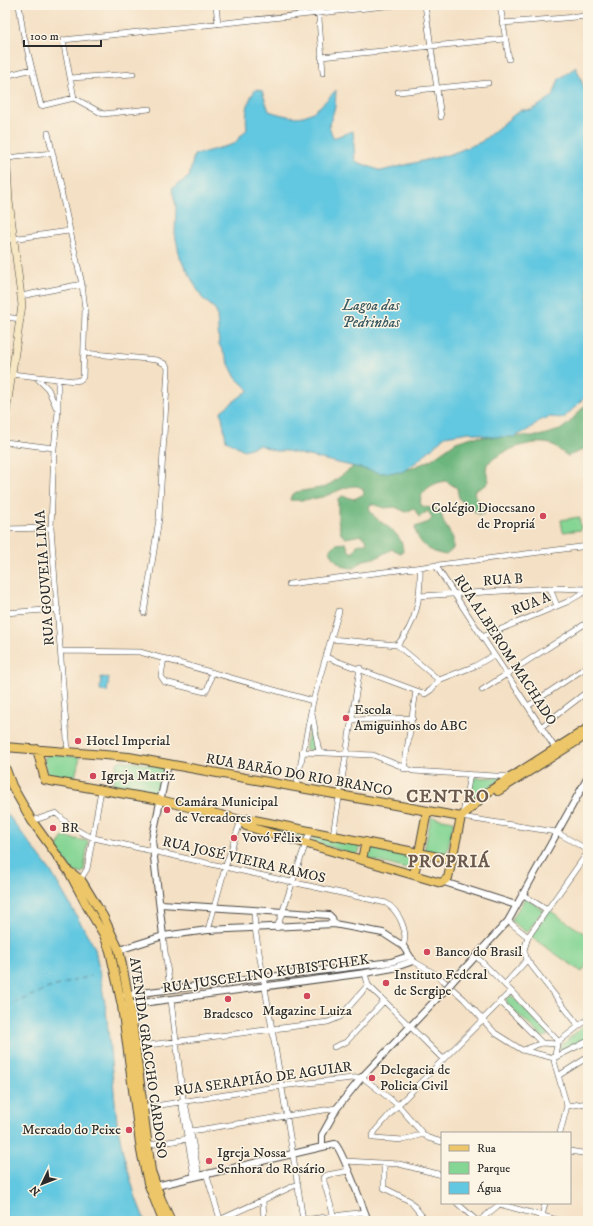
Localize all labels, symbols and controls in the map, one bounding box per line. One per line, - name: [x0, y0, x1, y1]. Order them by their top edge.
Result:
- scale bar: [24, 22, 101, 48]
- text: 100 m: [30, 29, 59, 44]
- water label: Lagoa das Pedrinhas: [342, 296, 400, 332]
- place label: Colégio Diocesano de Propriá: [431, 499, 535, 533]
- street label: RUA GOUVEIA LIMA: [31, 508, 59, 646]
- marker: Colégio Diocesano de Propriá: [538, 511, 548, 521]
- street label: RUA B: [482, 570, 524, 590]
- street label: RUA ALBEROM MACHADO: [450, 571, 561, 729]
- street label: RUA A: [509, 588, 554, 620]
- place label: Escola Amiguinhos do ABC: [354, 701, 467, 735]
- marker: Escola Amiguinhos do ABC: [341, 713, 351, 723]
- place label: Hotel Imperial: [86, 732, 171, 750]
- marker: Hotel Imperial: [73, 736, 83, 746]
- street label: RUA BARÃO DO RIO BRANCO: [204, 750, 394, 800]
- place label: Igreja Matriz: [101, 767, 175, 785]
- marker: Igreja Matriz: [88, 771, 98, 781]
- district label: CENTRO: [406, 786, 490, 808]
- place label: Camâra Municipal de Vereadores: [175, 793, 279, 827]
- marker: Camâra Municipal de Vereadores: [162, 805, 172, 815]
- place label: BR: [61, 819, 80, 837]
- marker: BR: [48, 823, 58, 833]
- place label: Vovó Fêlix: [241, 829, 302, 847]
- street label: RUA JOSÉ VIEIRA RAMOS: [161, 832, 327, 888]
- marker: Vovó Fêlix: [229, 833, 239, 843]
- district label: PROPRIÁ: [407, 850, 491, 873]
- place label: Banco do Brasil: [435, 943, 523, 961]
- marker: Banco do Brasil: [422, 947, 432, 957]
- street label: RUA JUSCELINO KUBISTCHEK: [161, 951, 371, 997]
- street label: AVENIDA GRACCHO CARDOSO: [125, 956, 171, 1160]
- place label: Instituto Federal de Sergipe: [394, 966, 488, 1000]
- marker: Instituto Federal de Sergipe: [381, 978, 391, 988]
- marker: Magazine Luiza: [302, 991, 312, 1001]
- marker: Bradesco: [223, 994, 233, 1004]
- place label: Magazine Luiza: [262, 1002, 352, 1020]
- place label: Bradesco: [203, 1005, 253, 1023]
- street label: RUA SERAPIÃO DE AGUIAR: [173, 1058, 354, 1100]
- place label: Delegacia de Policia Civil: [380, 1061, 451, 1095]
- marker: Delegacia de Policia Civil: [367, 1073, 377, 1083]
- place label: Mercado do Peixe: [22, 1121, 121, 1139]
- marker: Mercado do Peixe: [124, 1125, 134, 1135]
- legend: [441, 1132, 571, 1204]
- text: Rua: [477, 1141, 497, 1156]
- place label: Igreja Nossa Senhora do Rosário: [217, 1144, 325, 1178]
- marker: Igreja Nossa Senhora do Rosário: [204, 1156, 214, 1166]
- text: Parque: [477, 1161, 510, 1176]
- north arrow: [22, 1164, 62, 1204]
- text: Água: [477, 1181, 502, 1196]
- text: N: [27, 1182, 44, 1198]

